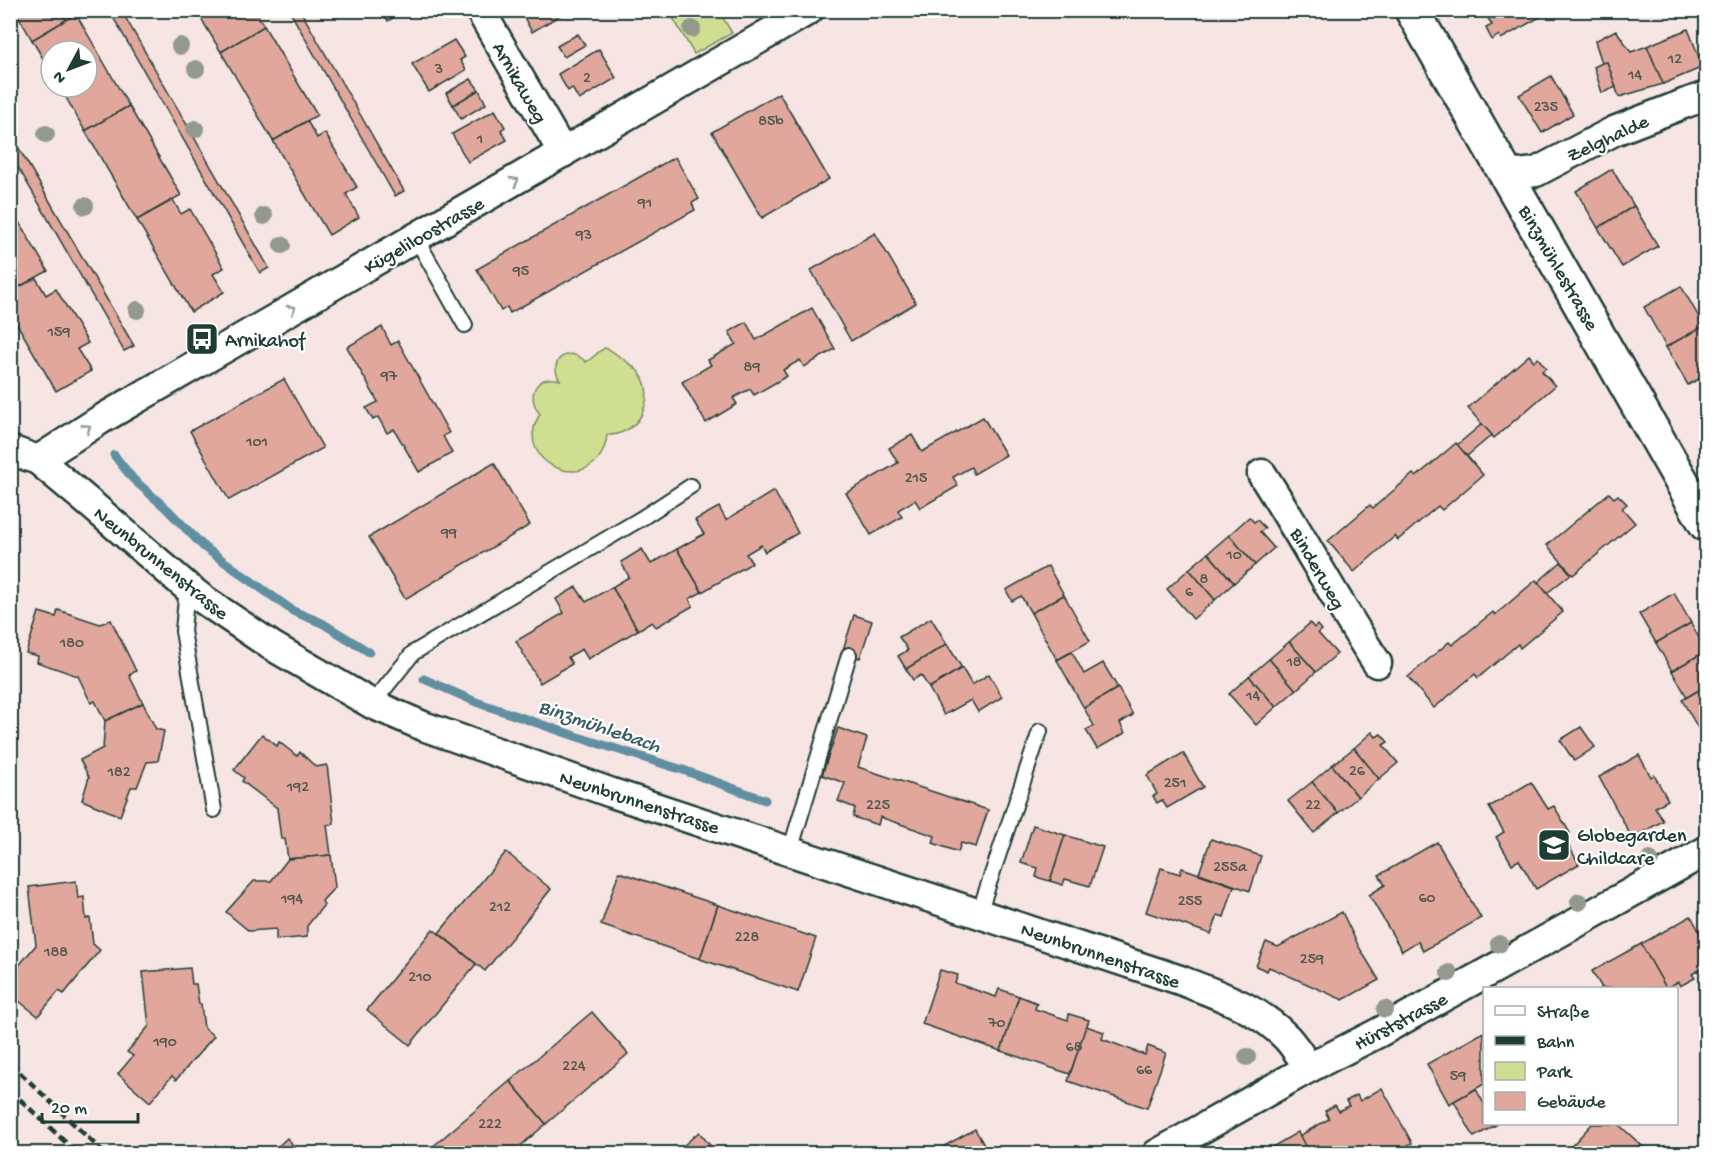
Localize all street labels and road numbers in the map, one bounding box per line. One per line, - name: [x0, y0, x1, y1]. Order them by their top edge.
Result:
- street label: Arnikaweg: [486, 39, 550, 128]
- street label: Zelghalde: [1564, 111, 1654, 169]
- street label: Kügeliloostrasse: [361, 193, 489, 281]
- street label: Binzmühlestrasse: [1511, 201, 1602, 336]
- street label: Neunbrunnenstrasse: [88, 503, 232, 627]
- street label: Binderweg: [1283, 524, 1349, 615]
- street label: Neunbrunnenstrasse: [556, 768, 722, 841]
- street label: Neunbrunnenstrasse: [1017, 919, 1183, 996]
- street label: Hürststrasse: [1351, 989, 1453, 1057]

